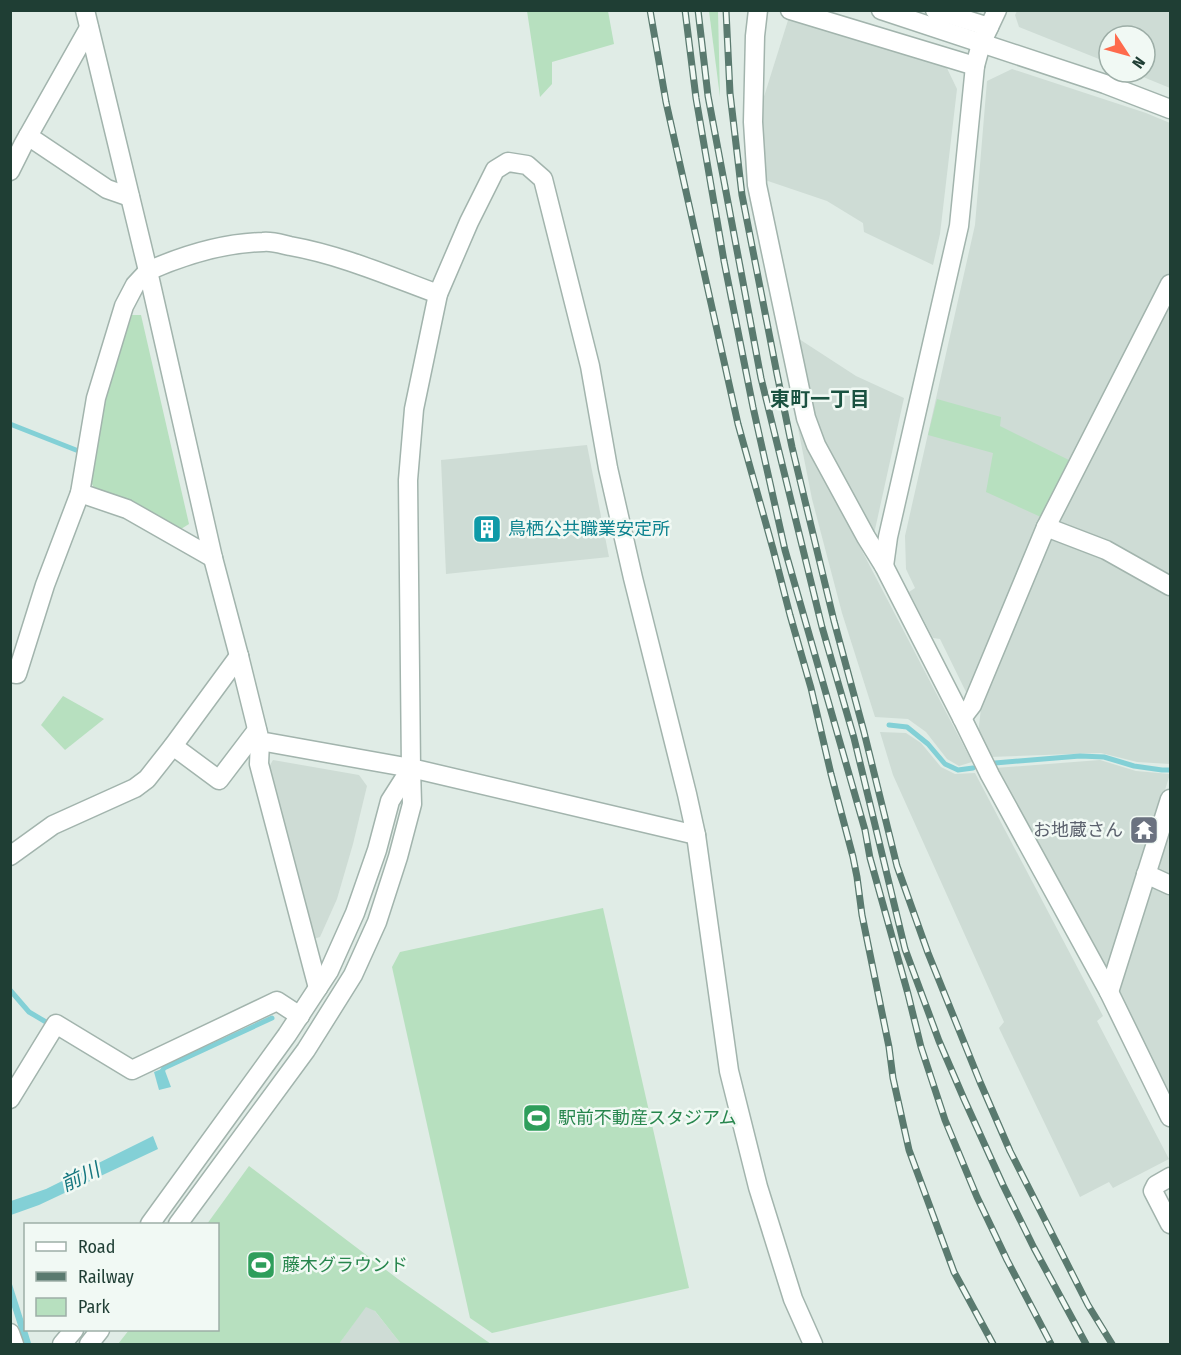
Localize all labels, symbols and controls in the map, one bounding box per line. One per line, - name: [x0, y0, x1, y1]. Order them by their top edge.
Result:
- north arrow: [1097, 24, 1157, 84]
- text: N: [1128, 53, 1149, 72]
- district label: 東町一丁目: [770, 387, 870, 411]
- building icon: 鳥栖公共職業安定所: [471, 513, 503, 545]
- place label: 鳥栖公共職業安定所: [508, 518, 670, 540]
- temple icon: お地蔵さん: [1128, 814, 1160, 846]
- place label: お地蔵さん: [1033, 819, 1123, 841]
- sports icon: 駅前不動産スタジアム: [521, 1102, 553, 1134]
- place label: 駅前不動産スタジアム: [558, 1107, 737, 1129]
- water label: 前川: [57, 1157, 105, 1196]
- legend: [24, 1223, 219, 1331]
- text: Road: [78, 1236, 115, 1258]
- sports icon: 藤木グラウンド: [245, 1249, 277, 1281]
- place label: 藤木グラウンド: [282, 1254, 408, 1276]
- text: Railway: [78, 1266, 134, 1288]
- text: Park: [78, 1296, 111, 1318]

